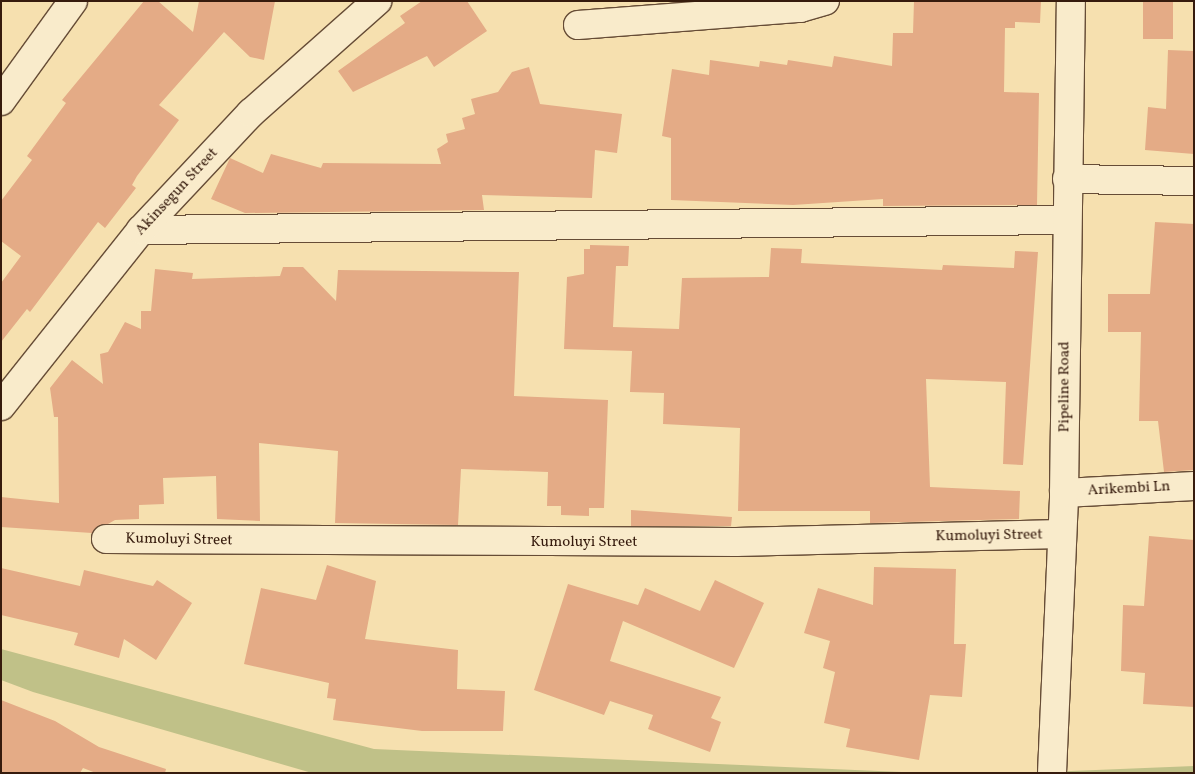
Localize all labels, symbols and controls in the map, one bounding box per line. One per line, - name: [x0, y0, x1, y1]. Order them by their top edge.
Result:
- street label: Akinsegun Street: [132, 144, 222, 240]
- street label: Pipeline Road: [1056, 342, 1074, 432]
- street label: Arikembi Ln: [1087, 478, 1171, 500]
- street label: Kumoluyi Street: [935, 526, 1043, 546]
- street label: Kumoluyi Street: [125, 530, 233, 550]
- street label: Kumoluyi Street: [530, 534, 638, 552]

